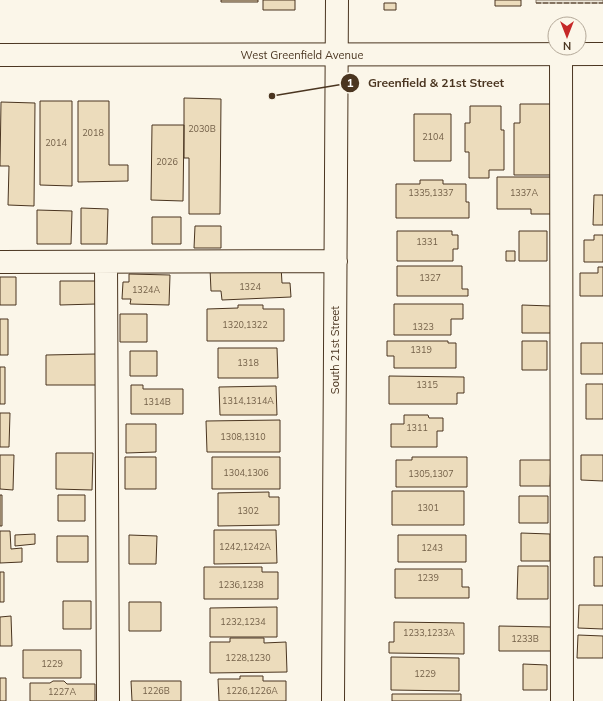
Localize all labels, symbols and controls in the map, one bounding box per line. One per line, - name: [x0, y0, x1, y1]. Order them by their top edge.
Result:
- north arrow: [547, 16, 587, 56]
- text: N: [563, 39, 571, 53]
- street label: West Greenfield Avenue: [241, 48, 363, 62]
- callout: Greenfield & 21st Street: [340, 71, 512, 95]
- text: 1: [346, 75, 354, 90]
- text: Greenfield & 21st Street: [368, 75, 505, 90]
- house number: 2030B: [188, 123, 216, 134]
- house number: 2018: [82, 127, 104, 138]
- house number: 2104: [422, 131, 444, 142]
- house number: 2014: [45, 137, 67, 148]
- house number: 2026: [156, 156, 178, 167]
- house number: 1335,1337: [408, 187, 454, 198]
- house number: 1337A: [510, 187, 538, 198]
- house number: 1331: [416, 236, 438, 247]
- house number: 1327: [419, 272, 441, 283]
- house number: 1324: [239, 281, 261, 292]
- house number: 1324A: [132, 284, 160, 295]
- street label: South 21st Street: [328, 306, 342, 394]
- house number: 1320,1322: [222, 319, 268, 330]
- house number: 1323: [412, 321, 434, 332]
- house number: 1319: [410, 344, 432, 355]
- house number: 1318: [237, 357, 259, 368]
- house number: 1315: [416, 379, 438, 390]
- house number: 1314,1314A: [222, 395, 274, 406]
- house number: 1314B: [143, 396, 171, 407]
- house number: 1311: [406, 422, 428, 433]
- house number: 1308,1310: [220, 431, 266, 442]
- house number: 1304,1306: [223, 467, 269, 478]
- house number: 1305,1307: [408, 468, 454, 479]
- house number: 1301: [417, 502, 439, 513]
- house number: 1302: [237, 505, 259, 516]
- house number: 1242,1242A: [219, 541, 271, 552]
- house number: 1243: [421, 542, 443, 553]
- house number: 1239: [417, 572, 439, 583]
- house number: 1236,1238: [218, 579, 264, 590]
- house number: 1232,1234: [220, 616, 266, 627]
- house number: 1233,1233A: [403, 627, 455, 638]
- house number: 1233B: [511, 633, 539, 644]
- house number: 1228,1230: [225, 652, 271, 663]
- house number: 1229: [41, 658, 63, 669]
- house number: 1229: [414, 668, 436, 679]
- house number: 1226B: [142, 685, 170, 696]
- house number: 1226,1226A: [226, 685, 278, 696]
- house number: 1227A: [48, 686, 76, 697]

